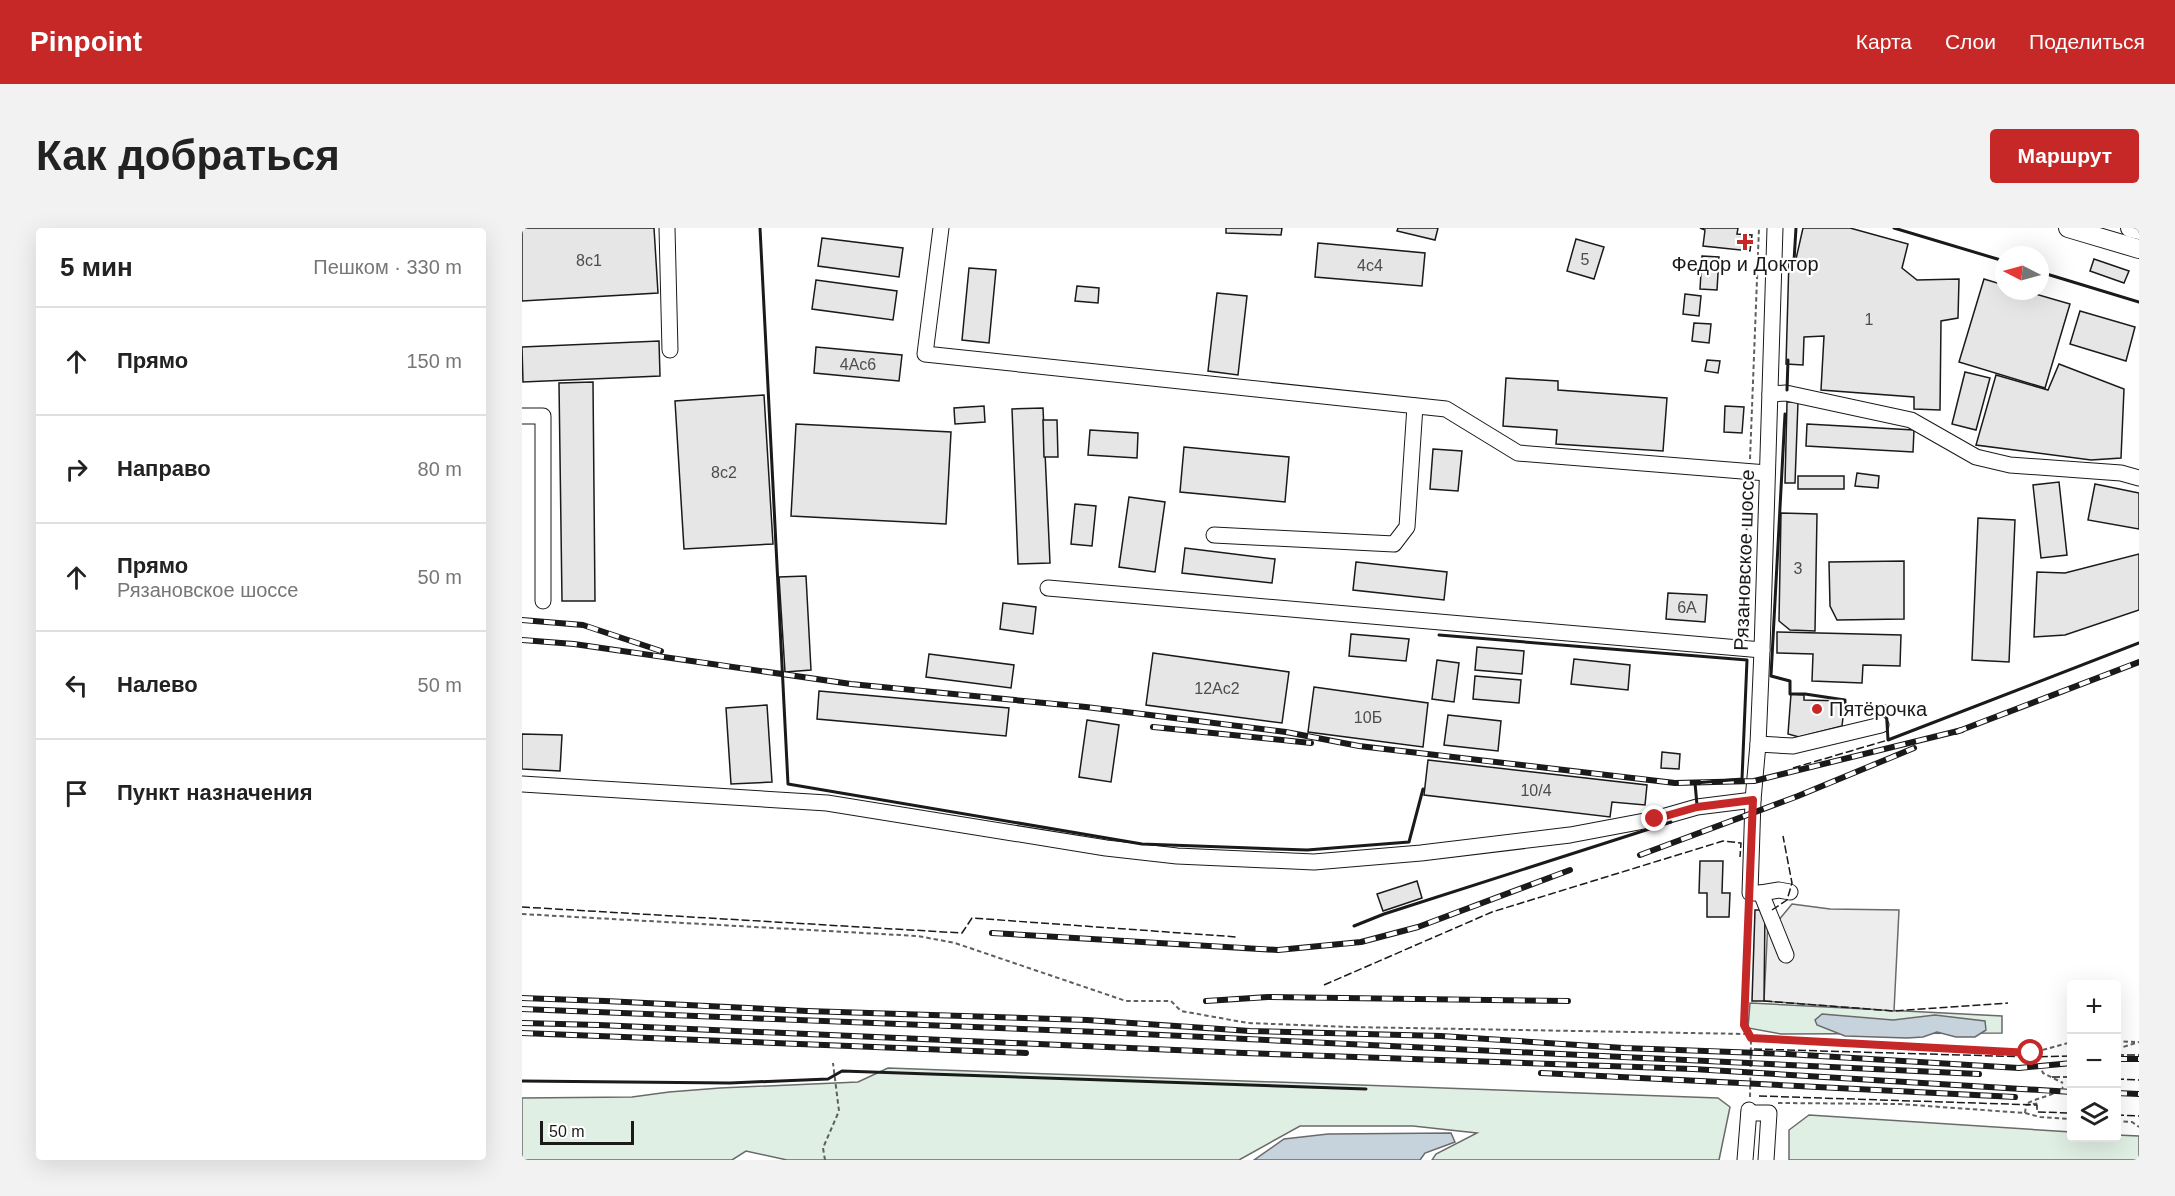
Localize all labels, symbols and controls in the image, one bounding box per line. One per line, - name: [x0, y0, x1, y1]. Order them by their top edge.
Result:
- text: Pinpoint: [30, 26, 142, 57]
- text: Карта: [1856, 30, 1912, 53]
- text: Слои: [1945, 30, 1996, 53]
- text: Поделиться: [2029, 30, 2145, 53]
- button: Маршрут: [1990, 129, 2139, 183]
- text: Как добраться: [36, 132, 340, 179]
- marker: Федор и Доктор: [1738, 235, 1752, 249]
- north arrow: [1995, 246, 2049, 300]
- house number: 5: [1581, 251, 1590, 268]
- text: 5 мин: [60, 252, 133, 282]
- house number: 8с1: [576, 252, 602, 269]
- place label: Федор и Доктор: [1671, 253, 1819, 275]
- text: Пешком · 330 m: [313, 256, 462, 278]
- house number: 4с4: [1357, 257, 1383, 274]
- house number: 1: [1865, 311, 1874, 328]
- icon: ahead: [60, 345, 93, 378]
- text: Прямо: [117, 348, 188, 373]
- text: 150 m: [406, 350, 462, 372]
- house number: 4Ас6: [840, 356, 876, 373]
- icon: right: [60, 453, 93, 486]
- text: Направо: [117, 456, 211, 481]
- text: 80 m: [418, 458, 462, 480]
- house number: 8с2: [711, 464, 737, 481]
- street label: Рязановское шоссе: [1730, 469, 1758, 651]
- text: Прямо: [117, 553, 188, 578]
- house number: 3: [1794, 560, 1803, 577]
- icon: ahead: [60, 561, 93, 594]
- text: 50 m: [418, 566, 462, 588]
- text: Рязановское шоссе: [117, 579, 298, 601]
- house number: 6А: [1677, 599, 1697, 616]
- icon: left: [60, 669, 93, 702]
- text: Налево: [117, 672, 198, 697]
- text: 50 m: [418, 674, 462, 696]
- house number: 12Ас2: [1194, 680, 1240, 697]
- place label: Пятёрочка: [1829, 698, 1928, 720]
- marker: Пятёрочка: [1810, 702, 1824, 716]
- house number: 10Б: [1354, 709, 1382, 726]
- icon: arrive: [60, 777, 93, 810]
- text: Пункт назначения: [117, 780, 313, 805]
- house number: 10/4: [1520, 782, 1552, 799]
- route end: [1641, 805, 1667, 831]
- map controls: [2067, 980, 2121, 1142]
- button: +: [2067, 980, 2121, 1034]
- button: −: [2067, 1034, 2121, 1088]
- route start: [2017, 1039, 2043, 1065]
- button: layers: [2067, 1088, 2121, 1142]
- scale bar: [540, 1118, 634, 1146]
- text: 50 m: [549, 1123, 585, 1140]

